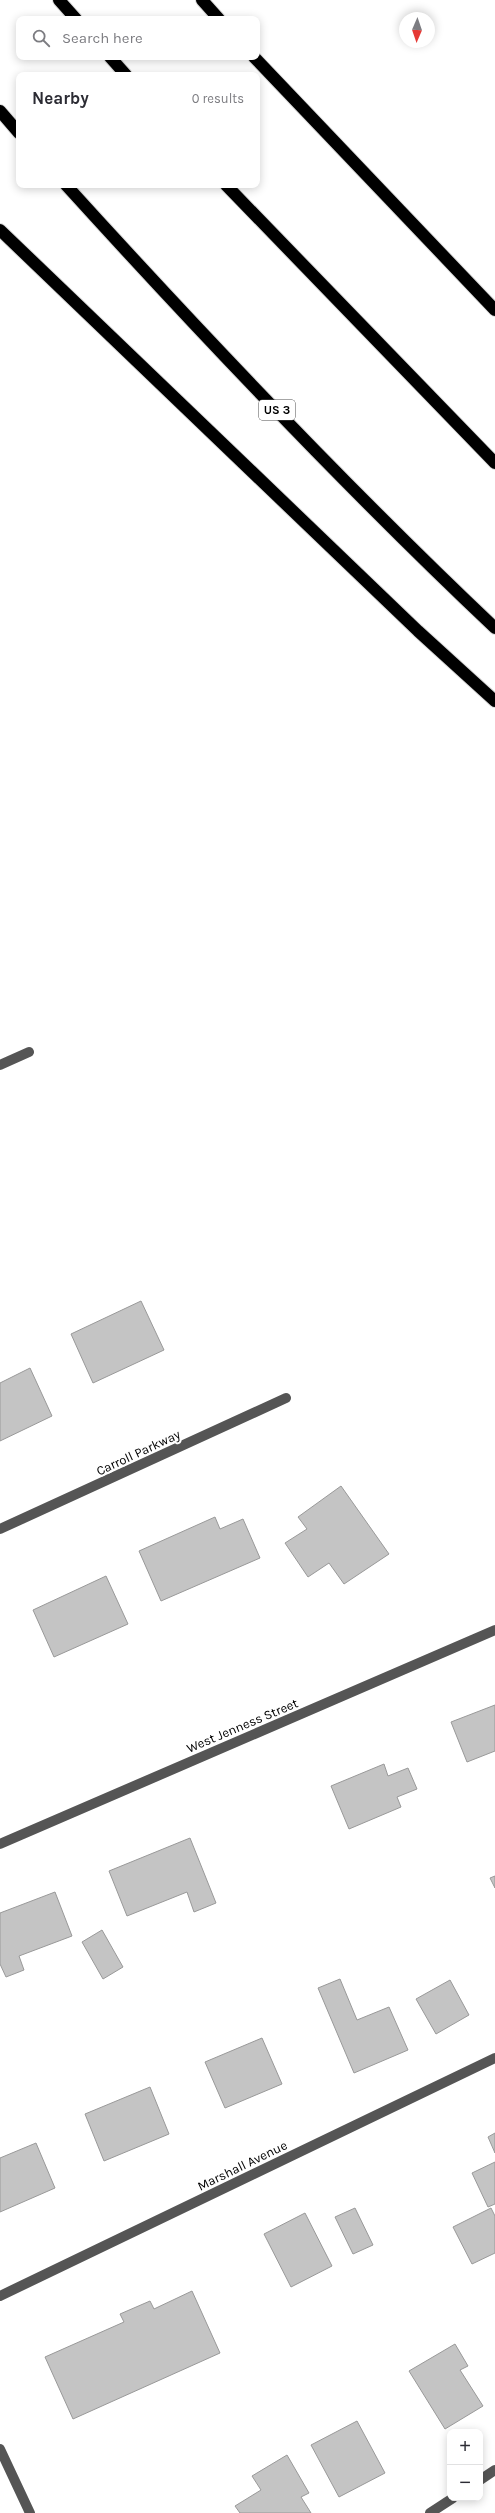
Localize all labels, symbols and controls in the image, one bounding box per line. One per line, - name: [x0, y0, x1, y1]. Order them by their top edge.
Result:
- north arrow: [399, 12, 435, 48]
- search box: [16, 16, 260, 60]
- icon: search: [30, 27, 52, 49]
- text: Search here: [62, 29, 143, 47]
- text: Nearby: [32, 88, 89, 108]
- text: 0 results: [192, 91, 244, 106]
- road number: US 3: [259, 400, 295, 420]
- street label: Carroll Parkway: [94, 1426, 183, 1478]
- street label: West Jenness Street: [184, 1695, 300, 1756]
- street label: Marshall Avenue: [195, 2137, 290, 2194]
- map controls: [447, 2429, 483, 2501]
- button: +: [447, 2429, 483, 2465]
- button: −: [447, 2465, 483, 2501]

